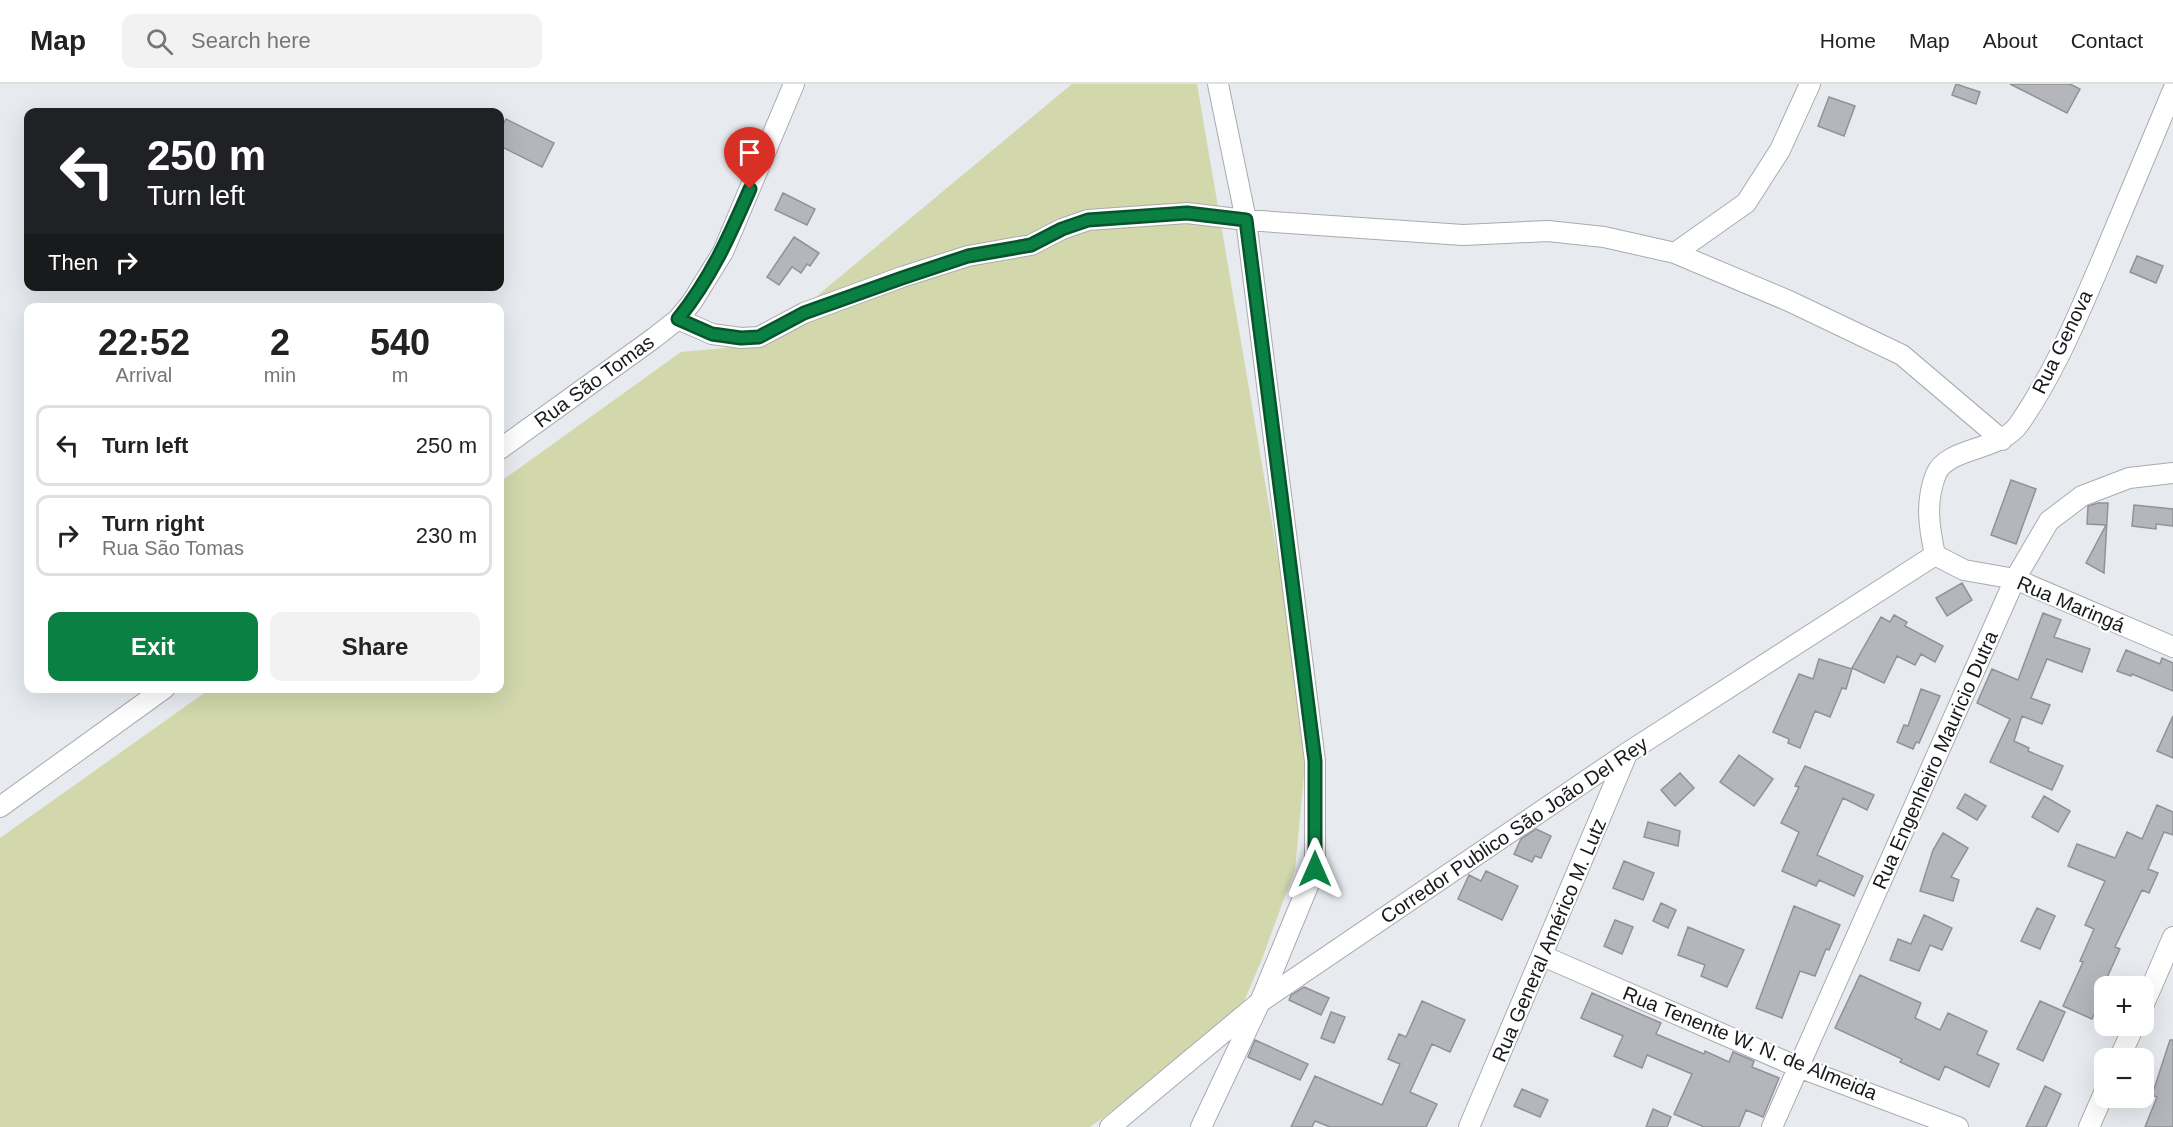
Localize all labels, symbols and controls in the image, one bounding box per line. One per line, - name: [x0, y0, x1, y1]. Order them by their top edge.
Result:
- search box: [122, 14, 542, 68]
- text: Map: [30, 25, 86, 56]
- icon: search: [143, 25, 176, 58]
- text: Search here: [191, 28, 311, 53]
- text: Home: [1820, 29, 1876, 52]
- text: Map: [1909, 29, 1950, 52]
- text: About: [1983, 29, 2038, 52]
- text: Contact: [2071, 29, 2143, 52]
- pin: [724, 127, 775, 189]
- icon: left: [48, 132, 126, 210]
- text: 250 m: [147, 132, 266, 179]
- icon: arrive: [733, 136, 766, 169]
- text: Turn left: [147, 181, 245, 211]
- icon: right: [110, 246, 143, 279]
- text: Then: [48, 250, 98, 275]
- street label: Rua Genova: [2027, 286, 2097, 397]
- text: 22:52: [98, 322, 190, 363]
- text: 2: [270, 322, 290, 363]
- text: 540: [370, 322, 430, 363]
- street label: Rua São Tomas: [530, 330, 658, 432]
- text: Arrival: [116, 364, 172, 386]
- text: min: [264, 364, 296, 386]
- text: m: [392, 364, 408, 386]
- icon: left: [51, 429, 84, 462]
- text: Turn left: [102, 433, 188, 458]
- text: 250 m: [416, 433, 477, 458]
- text: Turn right: [102, 511, 204, 536]
- icon: right: [51, 519, 84, 552]
- text: 230 m: [416, 523, 477, 548]
- text: Rua São Tomas: [102, 537, 244, 559]
- street label: Rua Maringá: [2014, 572, 2129, 637]
- button: Exit: [48, 612, 258, 681]
- button: Share: [270, 612, 480, 681]
- street label: Rua Engenheiro Mauricio Dutra: [1868, 627, 2002, 892]
- street label: Corredor Publico São João Del Rey: [1377, 732, 1651, 928]
- street label: Rua General Américo M. Lutz: [1488, 815, 1610, 1065]
- position arrow: [1283, 837, 1347, 901]
- map controls: [2094, 976, 2154, 1108]
- button: +: [2094, 976, 2154, 1036]
- street label: Rua Tenente W. N. de Almeida: [1620, 982, 1881, 1104]
- button: −: [2094, 1048, 2154, 1108]

